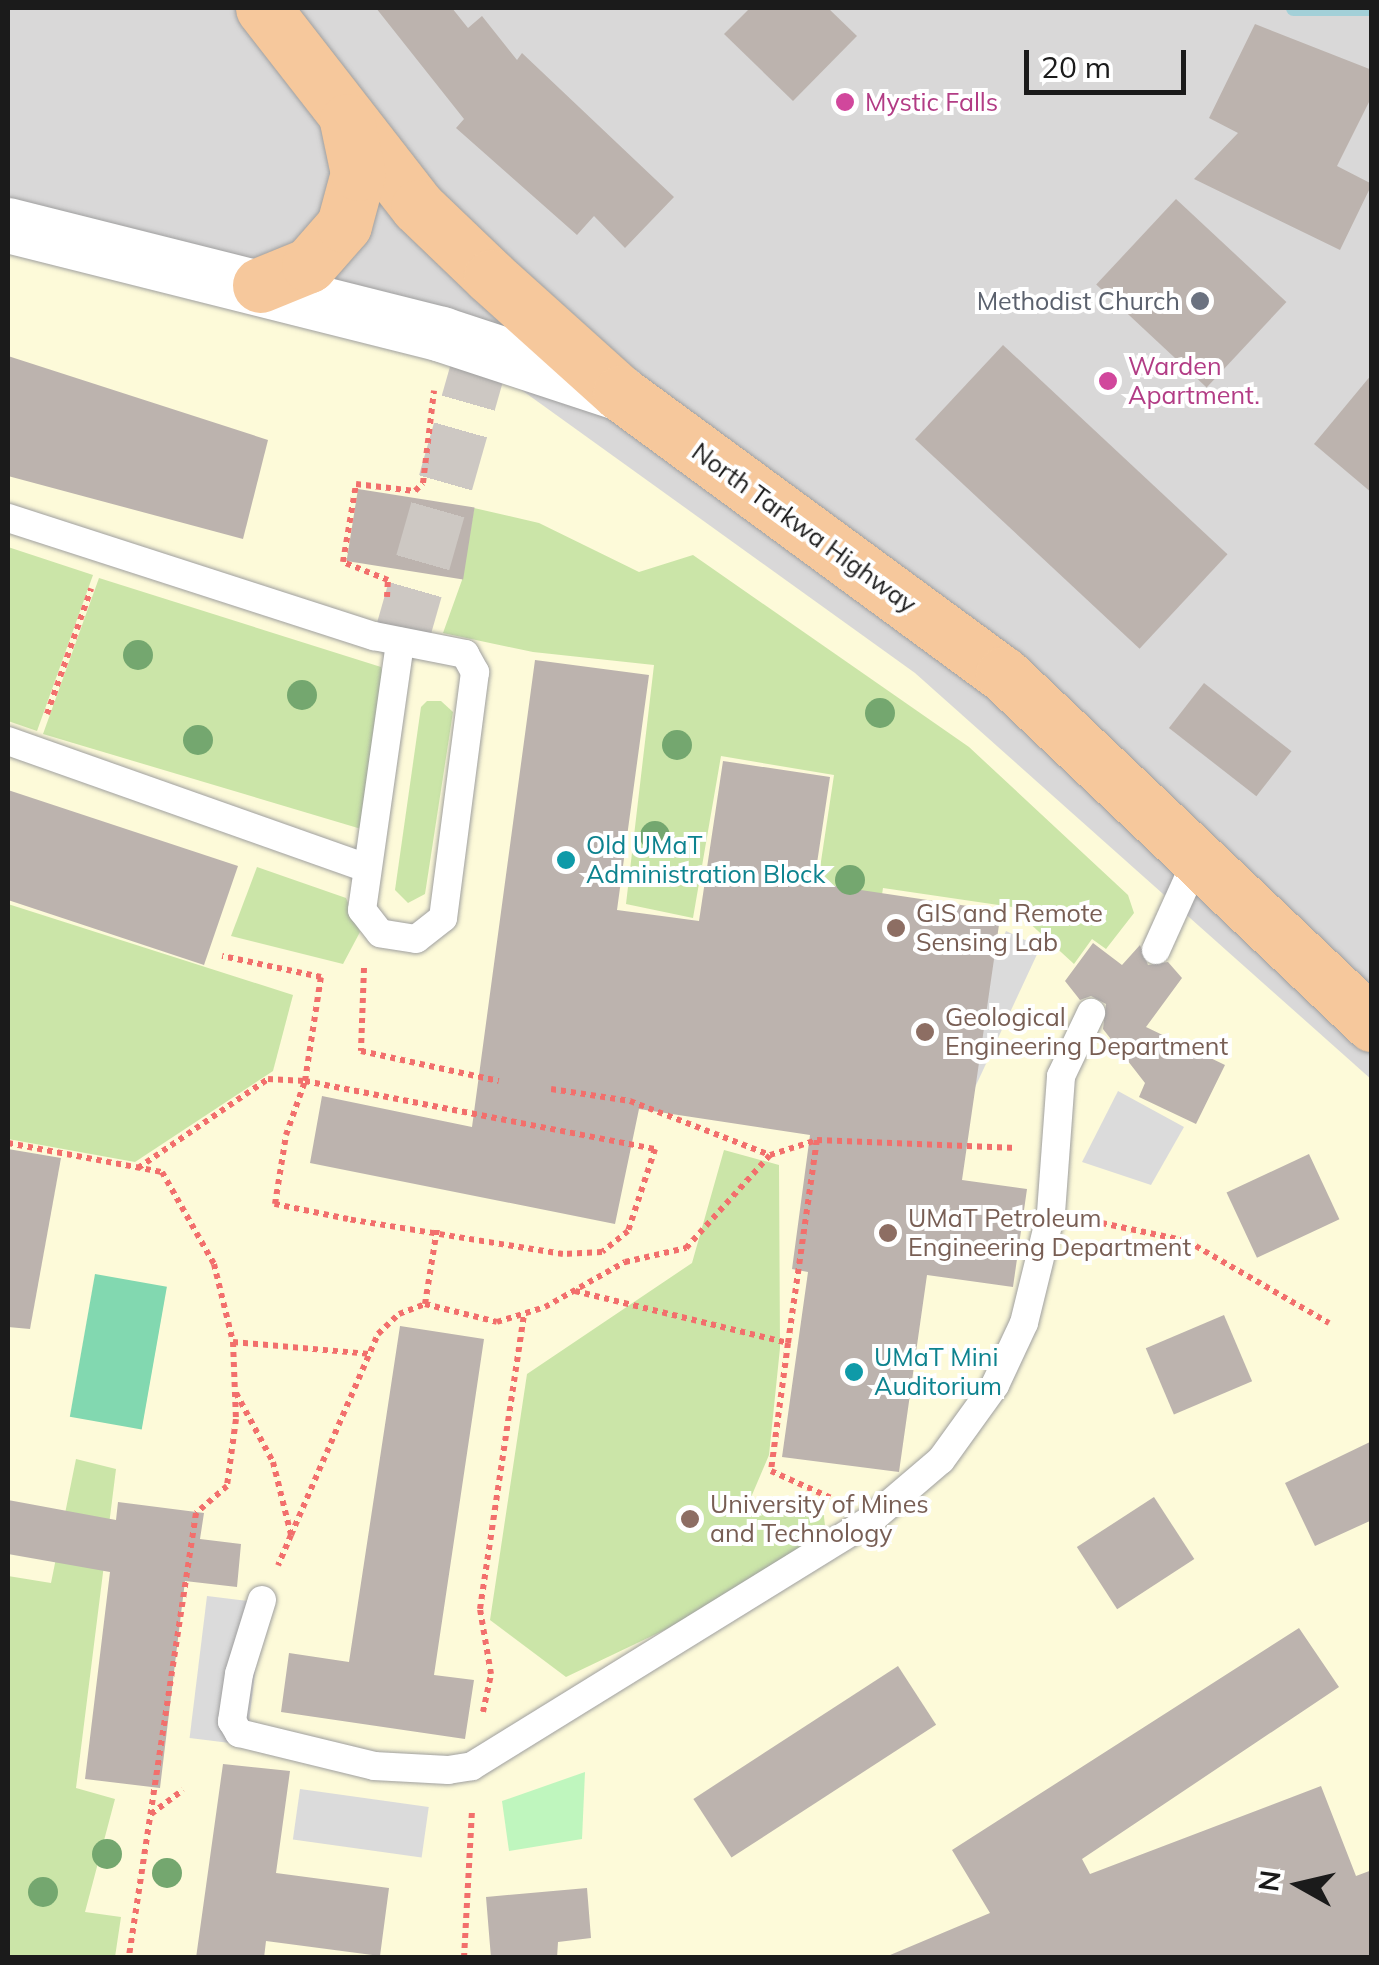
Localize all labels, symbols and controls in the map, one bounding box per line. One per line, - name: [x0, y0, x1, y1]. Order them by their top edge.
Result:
- scale bar: [1029, 30, 1192, 92]
- text: 20 m: [1041, 48, 1111, 86]
- place label: Mystic Falls: [865, 87, 998, 117]
- marker: Mystic Falls: [834, 91, 856, 113]
- place label: Methodist Church: [977, 286, 1180, 316]
- marker: Methodist Church: [1189, 290, 1211, 312]
- place label: Warden Apartment.: [1128, 352, 1260, 411]
- marker: Warden Apartment.: [1097, 370, 1119, 392]
- street label: North Tarkwa Highway: [686, 437, 922, 619]
- place label: Old UMaT Administration Block: [586, 831, 825, 890]
- marker: Old UMaT Administration Block: [555, 849, 577, 871]
- place label: GIS and Remote Sensing Lab: [916, 899, 1103, 958]
- marker: GIS and Remote Sensing Lab: [885, 917, 907, 939]
- place label: Geological Engineering Department: [945, 1003, 1228, 1062]
- marker: Geological Engineering Department: [914, 1021, 936, 1043]
- place label: UMaT Petroleum Engineering Department: [908, 1204, 1191, 1263]
- marker: UMaT Petroleum Engineering Department: [877, 1222, 899, 1244]
- place label: UMaT Mini Auditorium: [874, 1343, 1002, 1402]
- marker: UMaT Mini Auditorium: [843, 1361, 865, 1383]
- place label: University of Mines and Technology: [710, 1490, 929, 1549]
- marker: University of Mines and Technology: [679, 1508, 701, 1530]
- north arrow: [1249, 1835, 1349, 1935]
- text: N: [1250, 1868, 1288, 1894]

